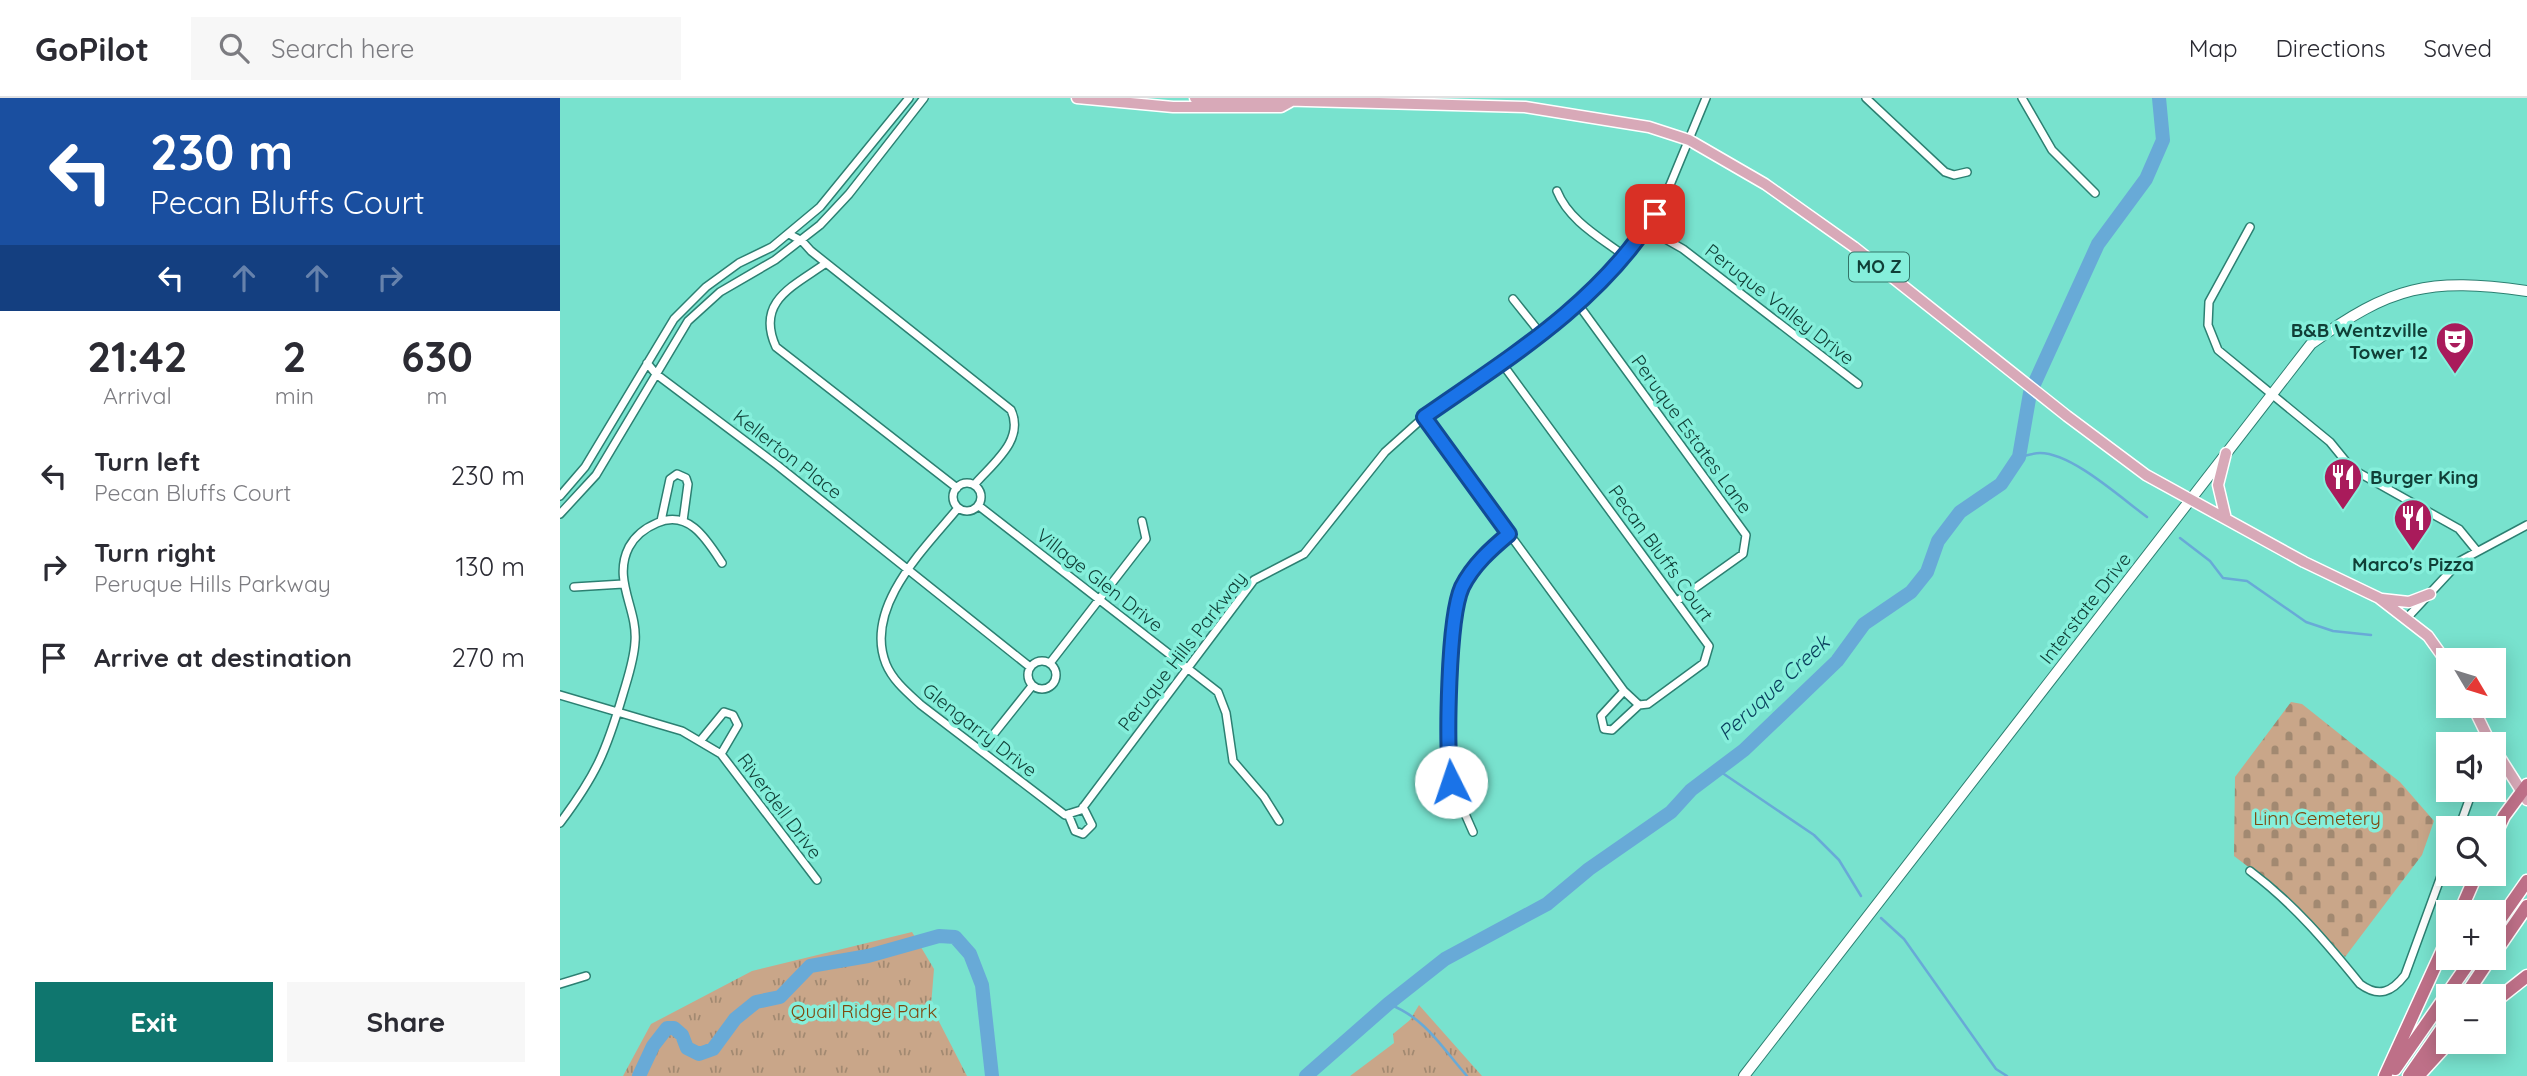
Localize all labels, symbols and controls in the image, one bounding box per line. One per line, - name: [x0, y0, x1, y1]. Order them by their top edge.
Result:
- search box: [191, 17, 681, 80]
- text: GoPilot: [35, 28, 149, 69]
- icon: search: [215, 29, 253, 67]
- text: Search here: [271, 32, 414, 65]
- text: Map: [2189, 33, 2238, 63]
- text: Directions: [2276, 33, 2386, 63]
- text: Saved: [2424, 33, 2492, 63]
- text: 230 m: [150, 121, 293, 182]
- icon: left: [35, 126, 126, 217]
- text: Pecan Bluffs Court: [150, 182, 425, 222]
- pin: [1625, 184, 1685, 244]
- icon: arrive: [1636, 195, 1674, 233]
- street label: Peruque Valley Drive: [1700, 238, 1860, 370]
- road number: MO Z: [1849, 252, 1909, 282]
- icon: left: [152, 259, 190, 297]
- icon: ahead: [225, 259, 263, 297]
- icon: ahead: [298, 259, 336, 297]
- icon: right: [371, 259, 409, 297]
- place label: B&B Wentzville Tower 12: [2291, 318, 2428, 364]
- theatre icon: B&B Wentzville Tower 12: [2434, 320, 2476, 375]
- text: 21:42: [87, 330, 188, 383]
- text: 2: [282, 330, 306, 383]
- text: 630: [401, 330, 473, 383]
- street label: Peruque Estates Lane: [1626, 350, 1758, 518]
- text: Arrival: [103, 381, 172, 410]
- text: min: [275, 381, 314, 410]
- text: m: [426, 381, 447, 410]
- street label: Kellerton Place: [729, 404, 847, 504]
- text: Turn left: [94, 445, 201, 478]
- restaurant icon: Burger King: [2322, 456, 2364, 511]
- icon: left: [35, 457, 73, 495]
- text: 230 m: [451, 459, 525, 492]
- place label: Burger King: [2370, 465, 2478, 489]
- text: Pecan Bluffs Court: [94, 478, 291, 507]
- street label: Pecan Bluffs Court: [1603, 480, 1719, 626]
- restaurant icon: Marco's Pizza: [2392, 497, 2434, 552]
- street label: Village Glen Drive: [1032, 523, 1168, 637]
- text: Turn right: [94, 536, 216, 569]
- street label: Interstate Drive: [2034, 547, 2136, 669]
- icon: right: [35, 548, 73, 586]
- text: 130 m: [455, 550, 525, 583]
- place label: Marco's Pizza: [2352, 552, 2474, 576]
- street label: Peruque Hills Parkway: [1112, 566, 1252, 736]
- text: Peruque Hills Parkway: [94, 569, 331, 598]
- water label: Peruque Creek: [1712, 628, 1836, 745]
- icon: arrive: [35, 639, 73, 677]
- text: Arrive at destination: [94, 641, 352, 674]
- text: 270 m: [451, 641, 525, 674]
- north arrow: [2436, 648, 2506, 718]
- map controls: [2436, 648, 2506, 1054]
- street label: Glengarry Drive: [918, 678, 1042, 782]
- button: sound: [2436, 732, 2506, 802]
- position arrow: [1414, 745, 1488, 819]
- street label: Riverdell Drive: [732, 748, 828, 864]
- park label: Linn Cemetery: [2253, 806, 2381, 830]
- button: search: [2436, 816, 2506, 886]
- button: +: [2436, 900, 2506, 970]
- button: Exit: [35, 982, 273, 1062]
- button: Share: [287, 982, 525, 1062]
- button: −: [2436, 984, 2506, 1054]
- park label: Quail Ridge Park: [791, 999, 937, 1023]

